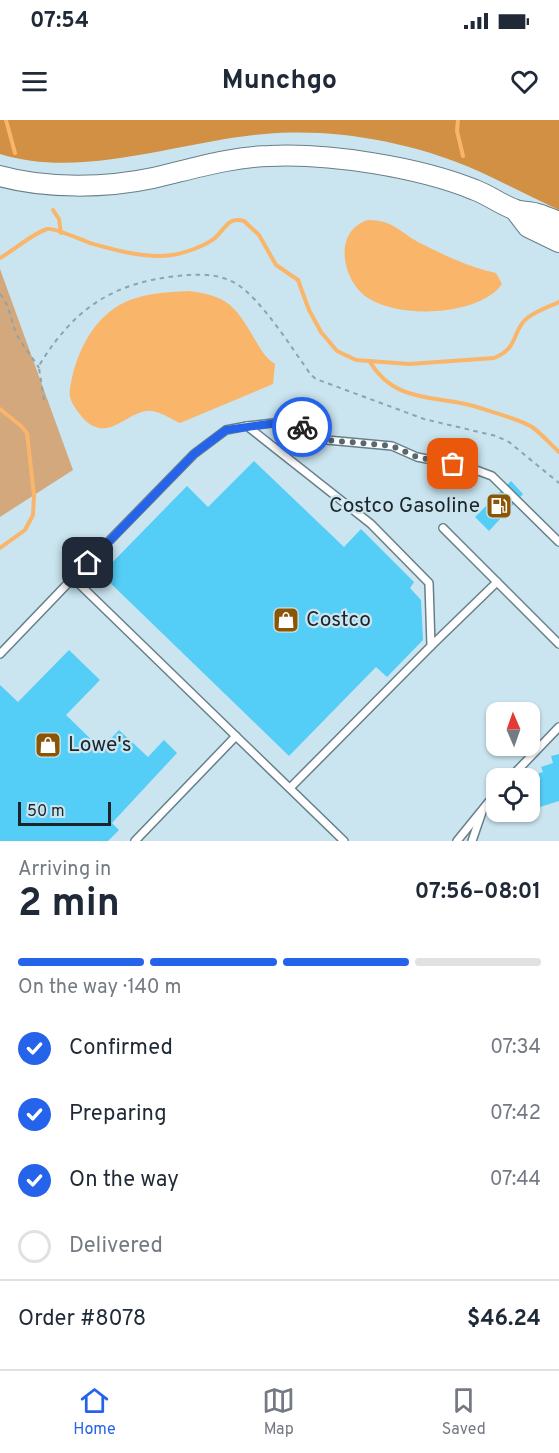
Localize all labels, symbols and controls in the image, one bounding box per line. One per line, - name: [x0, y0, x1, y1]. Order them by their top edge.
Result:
- text: 07:54: [30, 8, 89, 35]
- text: Munchgo: [222, 64, 337, 98]
- icon: menu: [18, 65, 51, 98]
- icon: heart: [508, 65, 541, 98]
- courier: [272, 397, 332, 457]
- icon: bike: [286, 411, 319, 444]
- pin: [427, 438, 478, 489]
- icon: bag: [436, 447, 469, 480]
- fuel station icon: Costco Gasoline: [484, 491, 514, 521]
- place label: Costco Gasoline: [329, 493, 480, 520]
- pin: [62, 537, 113, 588]
- icon: home: [71, 546, 104, 579]
- shop icon: Costco: [271, 605, 301, 635]
- place label: Costco: [306, 607, 371, 634]
- north arrow: [486, 702, 540, 756]
- map controls: [486, 702, 540, 822]
- shop icon: Lowe's: [33, 730, 63, 760]
- place label: Lowe's: [68, 732, 132, 759]
- button: locate: [486, 768, 540, 822]
- scale bar: [18, 799, 111, 826]
- text: 50 m: [27, 802, 65, 822]
- text: Arriving in: [18, 857, 111, 883]
- text: 07:56–08:01: [415, 879, 541, 906]
- text: 2 min: [18, 881, 120, 930]
- text: On the way · 140 m: [18, 975, 181, 1001]
- icon: check: [18, 1032, 51, 1065]
- text: Confirmed: [69, 1035, 173, 1062]
- text: 07:34: [490, 1035, 541, 1061]
- icon: check: [18, 1098, 51, 1131]
- text: Preparing: [69, 1101, 167, 1128]
- text: 07:42: [490, 1101, 541, 1127]
- icon: check: [18, 1164, 51, 1197]
- text: On the way: [69, 1167, 179, 1194]
- text: 07:44: [490, 1167, 541, 1193]
- text: Delivered: [69, 1233, 163, 1260]
- text: Order #8078: [18, 1306, 146, 1333]
- text: $46.24: [467, 1306, 541, 1333]
- tab: Home: [73, 1384, 116, 1440]
- tab: Map: [262, 1384, 295, 1440]
- tab: Saved: [442, 1384, 486, 1440]

